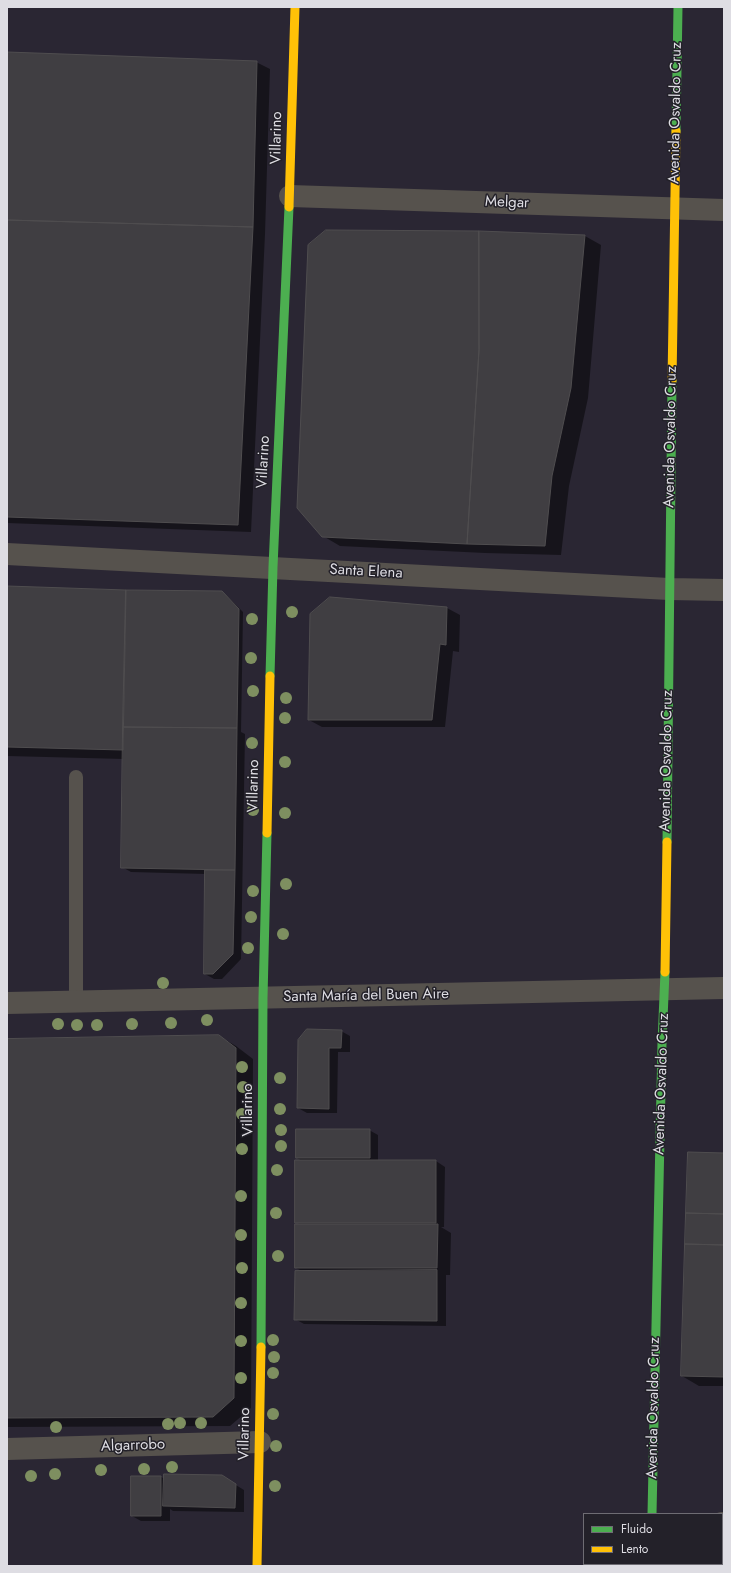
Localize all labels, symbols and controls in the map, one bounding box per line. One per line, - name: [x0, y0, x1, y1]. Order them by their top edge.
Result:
- street label: Avenida Osvaldo Cruz: [666, 42, 686, 184]
- street label: Villarino: [268, 111, 286, 165]
- street label: Melgar: [485, 193, 529, 213]
- street label: Avenida Osvaldo Cruz: [661, 366, 681, 508]
- street label: Villarino: [254, 435, 274, 489]
- street label: Santa Elena: [329, 561, 403, 583]
- street label: Avenida Osvaldo Cruz: [657, 690, 677, 832]
- street label: Villarino: [245, 759, 263, 813]
- street label: Santa María del Buen Aire: [283, 986, 449, 1006]
- street label: Avenida Osvaldo Cruz: [651, 1013, 673, 1155]
- street label: Villarino: [239, 1083, 257, 1137]
- street label: Avenida Osvaldo Cruz: [644, 1337, 664, 1479]
- street label: Villarino: [236, 1407, 254, 1461]
- street label: Algarrobo: [101, 1436, 165, 1456]
- legend: [583, 1513, 723, 1565]
- text: Fluido: [621, 1520, 653, 1538]
- text: Lento: [621, 1540, 648, 1558]

